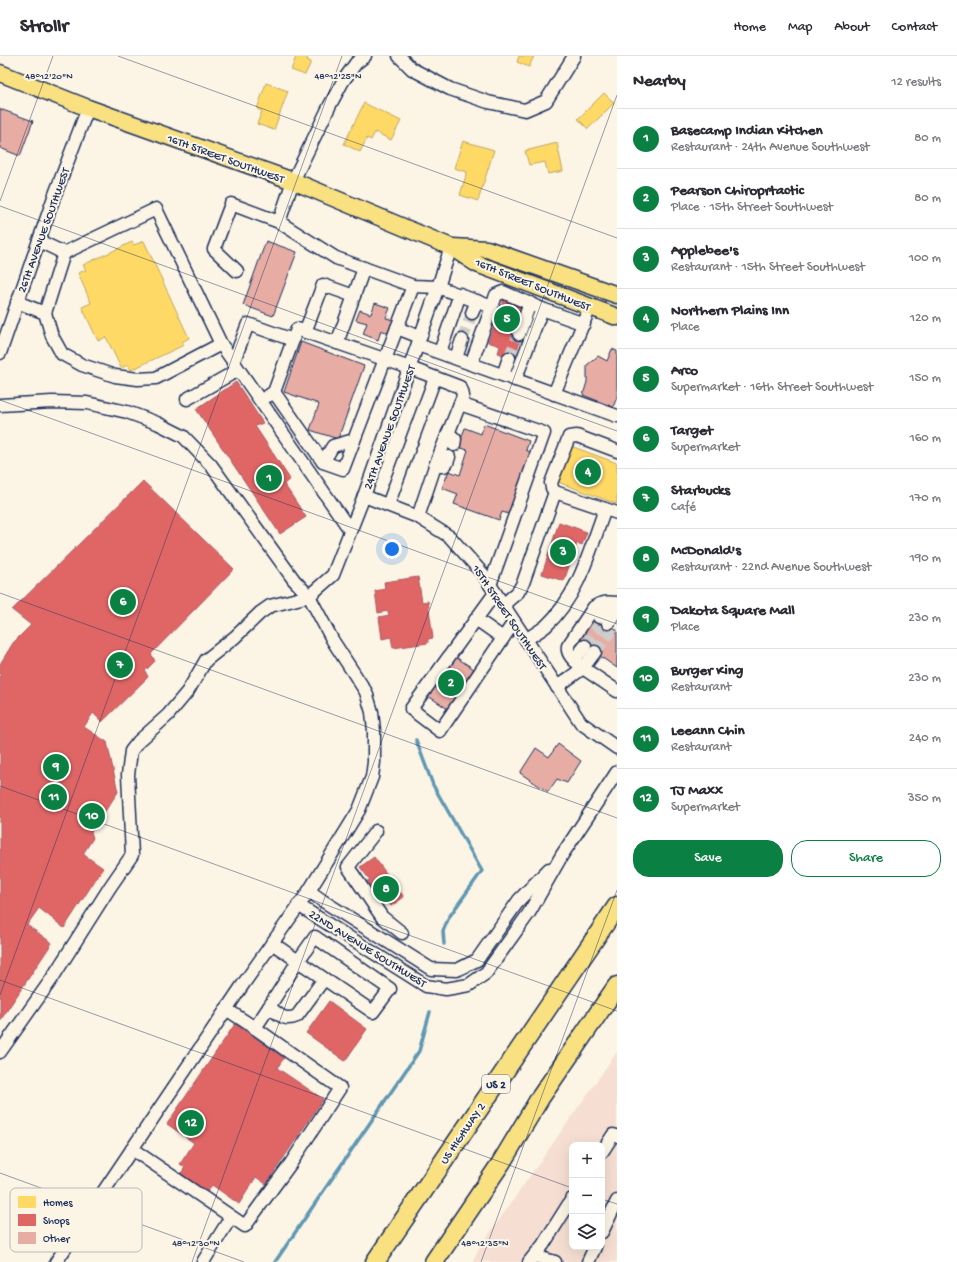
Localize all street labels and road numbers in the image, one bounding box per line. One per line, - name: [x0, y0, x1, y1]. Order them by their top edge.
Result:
- street label: 16TH STREET SOUTHWEST: [164, 132, 287, 188]
- street label: 26TH AVENUE SOUTHWEST: [16, 165, 74, 295]
- street label: 16TH STREET SOUTHWEST: [472, 256, 593, 316]
- street label: 24TH AVENUE SOUTHWEST: [362, 362, 420, 492]
- street label: 15TH STREET SOUTHWEST: [467, 562, 549, 674]
- street label: 22ND AVENUE SOUTHWEST: [306, 908, 429, 992]
- road number: US 2: [482, 1075, 510, 1093]
- street label: US HIGHWAY 2: [438, 1101, 489, 1167]

